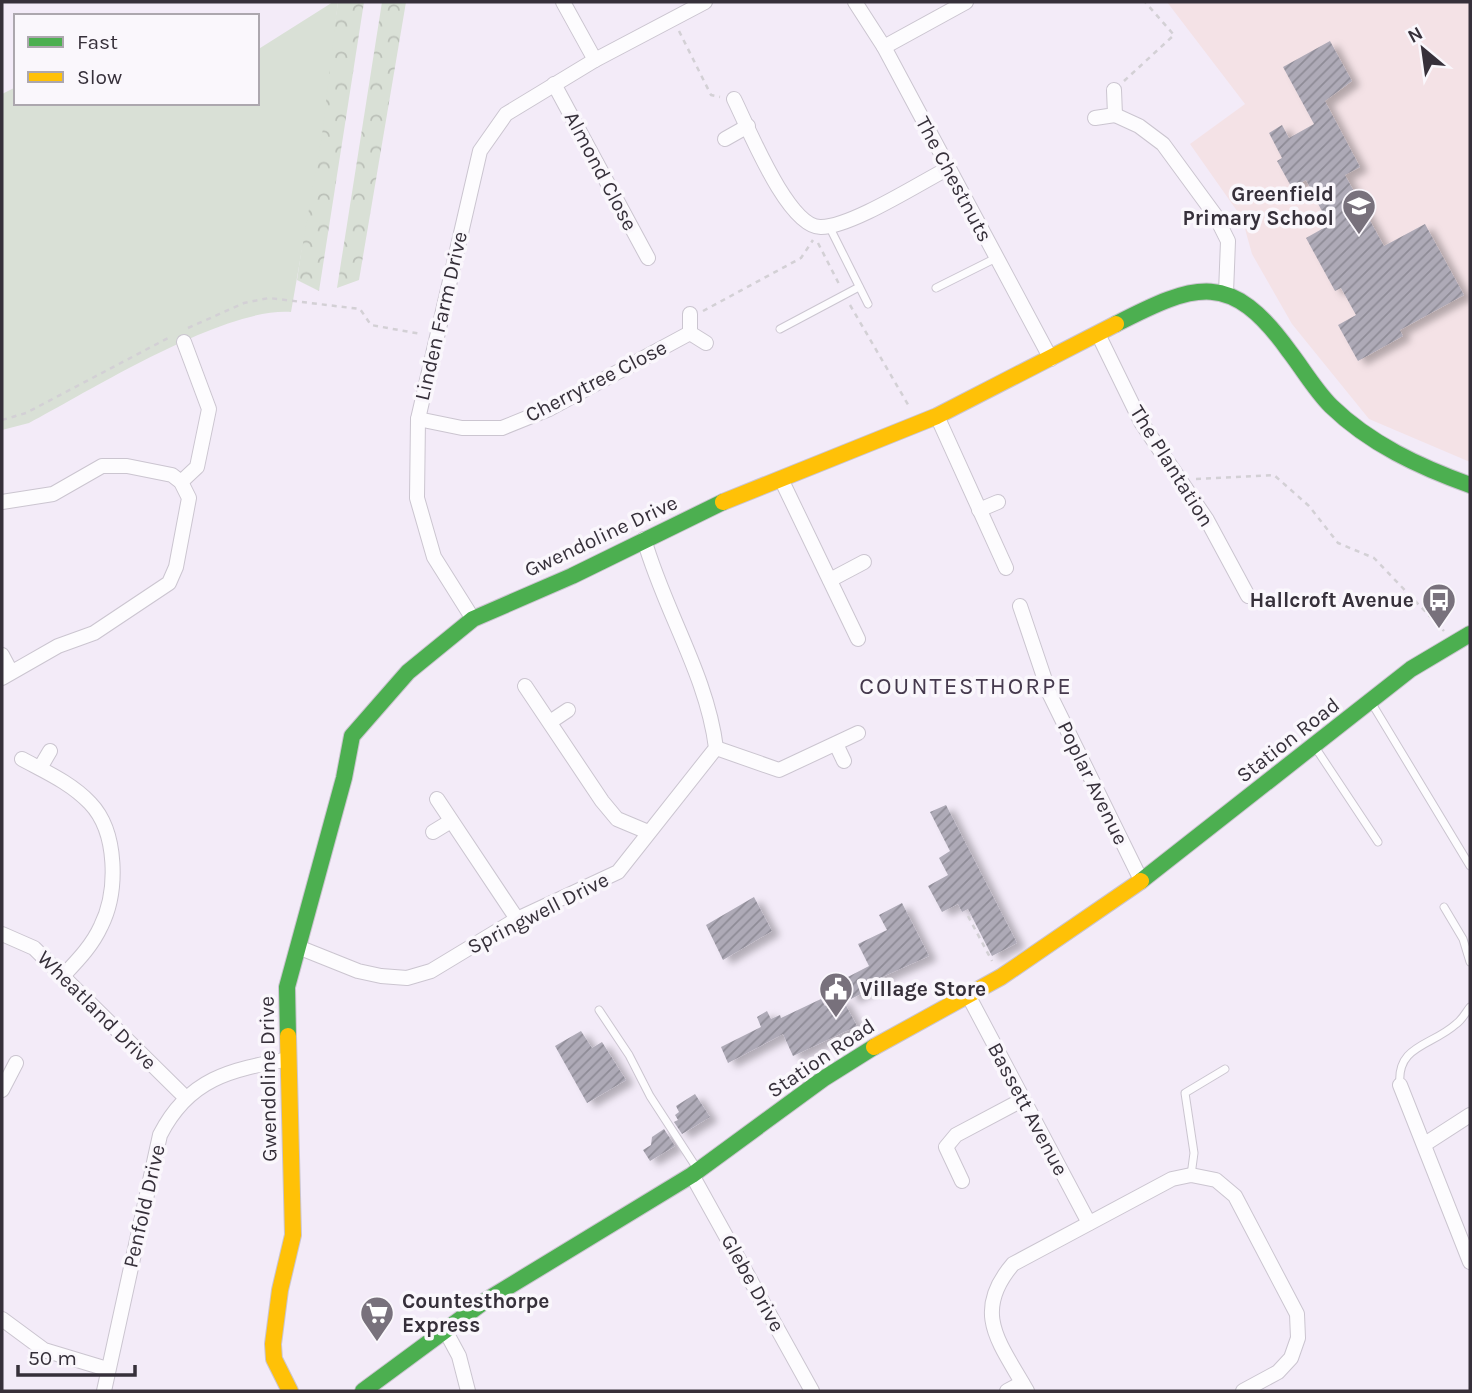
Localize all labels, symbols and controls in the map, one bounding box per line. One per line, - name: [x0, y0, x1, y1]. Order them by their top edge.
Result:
- legend: [14, 14, 259, 105]
- north arrow: [1388, 14, 1458, 84]
- text: N: [1404, 22, 1427, 48]
- text: Fast: [77, 30, 118, 54]
- text: Slow: [77, 65, 122, 89]
- street label: Almond Close: [560, 107, 642, 235]
- street label: The Chestnuts: [911, 112, 997, 246]
- place label: Greenfield Primary School: [1183, 182, 1334, 230]
- school or university icon: Greenfield Primary School: [1340, 187, 1378, 236]
- street label: Linden Farm Drive: [410, 229, 472, 403]
- street label: Cherrytree Close: [521, 335, 671, 427]
- street label: The Plantation: [1125, 401, 1219, 531]
- street label: Gwendoline Drive: [521, 490, 681, 582]
- bus stop icon: Hallcroft Avenue: [1420, 581, 1458, 630]
- place label: Hallcroft Avenue: [1249, 588, 1414, 612]
- district label: COUNTESTHORPE: [859, 672, 1073, 700]
- street label: Station Road: [1232, 692, 1344, 788]
- street label: Poplar Avenue: [1053, 717, 1133, 849]
- street label: Springwell Drive: [463, 867, 613, 959]
- street label: Wheatland Drive: [33, 946, 161, 1074]
- public building icon: Village Store: [817, 970, 855, 1019]
- place label: Village Store: [860, 977, 986, 1001]
- street label: Gwendoline Drive: [255, 996, 281, 1162]
- street label: Station Road: [763, 1013, 879, 1103]
- street label: Bassett Avenue: [983, 1038, 1073, 1180]
- street label: Penfold Drive: [118, 1142, 170, 1270]
- street label: Glebe Drive: [716, 1230, 790, 1336]
- place label: Countesthorpe Express: [402, 1289, 549, 1337]
- supermarket icon: Countesthorpe Express: [358, 1294, 396, 1343]
- scale bar: [18, 1334, 135, 1378]
- text: 50 m: [28, 1346, 77, 1370]

